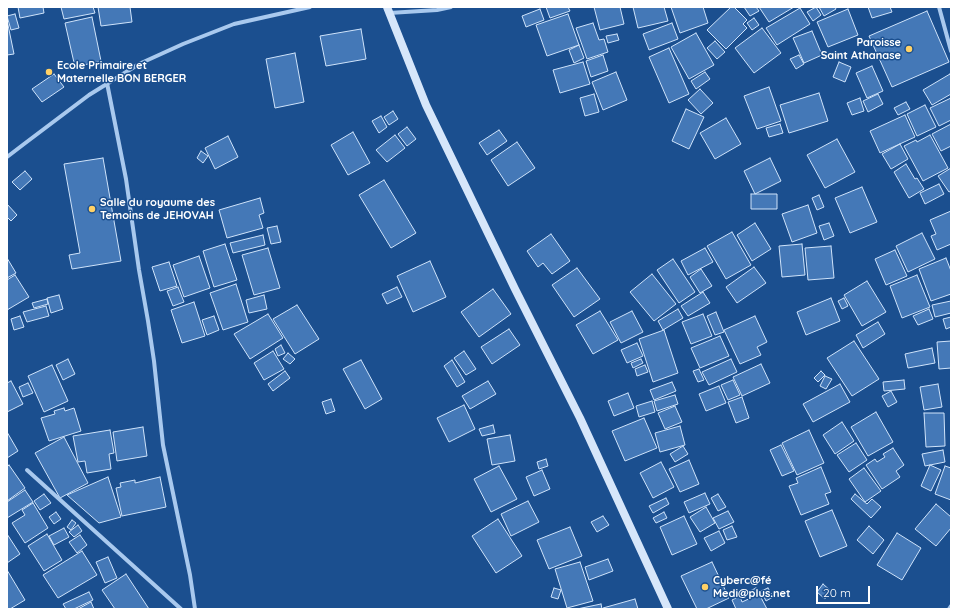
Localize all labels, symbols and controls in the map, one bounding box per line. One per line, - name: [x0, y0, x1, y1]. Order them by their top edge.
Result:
- place label: Paroisse Saint Athanase: [821, 36, 901, 62]
- marker: Paroisse Saint Athanase: [904, 44, 914, 54]
- place label: Ecole Primaire et Maternelle BON BERGER: [57, 59, 186, 85]
- marker: Ecole Primaire et Maternelle BON BERGER: [44, 67, 54, 77]
- place label: Salle du royaume des Temoins de JEHOVAH: [100, 196, 215, 222]
- marker: Salle du royaume des Temoins de JEHOVAH: [87, 204, 97, 214]
- place label: Cyberc@fé Medi@plus.net: [713, 574, 790, 600]
- scale bar: [818, 578, 872, 604]
- marker: Cyberc@fé Medi@plus.net: [700, 582, 710, 592]
- text: 20 m: [823, 585, 851, 600]

